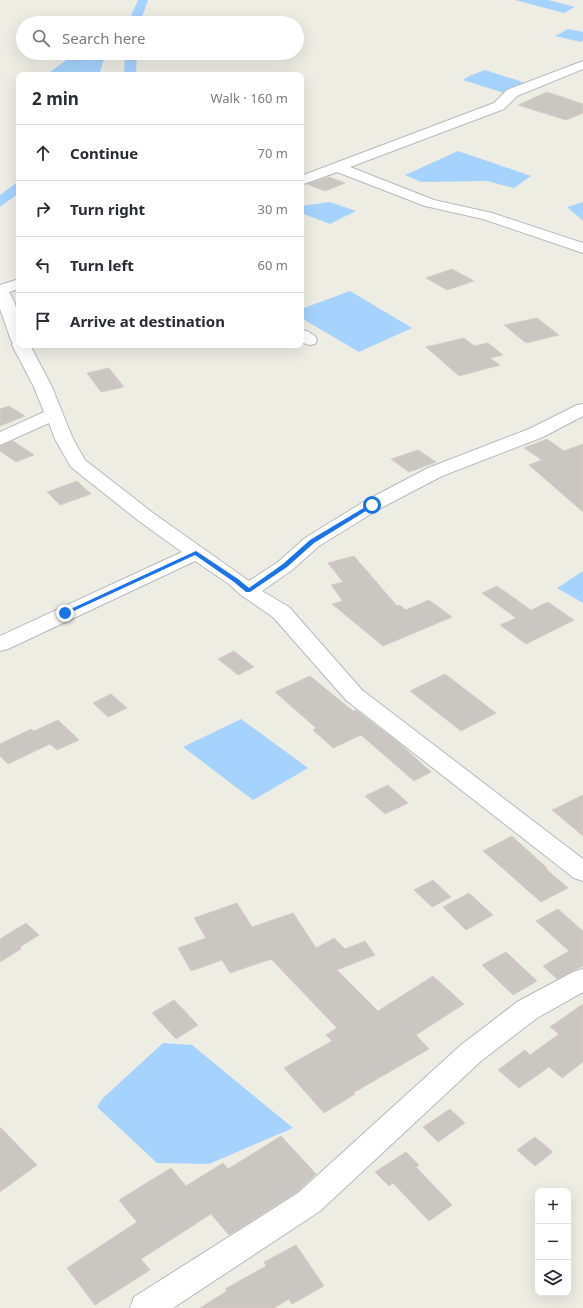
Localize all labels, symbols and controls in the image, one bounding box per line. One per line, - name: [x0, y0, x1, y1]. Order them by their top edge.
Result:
- search box: [16, 16, 304, 60]
- icon: search: [30, 27, 52, 49]
- text: Search here: [62, 28, 145, 48]
- text: 2 min: [32, 87, 79, 110]
- text: Walk · 160 m: [210, 89, 288, 107]
- icon: ahead: [32, 142, 54, 164]
- text: Continue: [70, 143, 138, 163]
- text: 70 m: [258, 144, 288, 162]
- icon: right: [32, 198, 54, 220]
- text: Turn right: [70, 199, 145, 219]
- text: 30 m: [258, 200, 288, 218]
- icon: left: [32, 254, 54, 276]
- text: Turn left: [70, 255, 134, 275]
- text: 60 m: [258, 256, 288, 274]
- icon: arrive: [32, 310, 54, 332]
- text: Arrive at destination: [70, 311, 225, 331]
- route start: [363, 496, 381, 514]
- route end: [56, 604, 74, 622]
- map controls: [535, 1188, 571, 1296]
- button: +: [535, 1188, 571, 1224]
- button: −: [535, 1224, 571, 1260]
- button: layers: [535, 1260, 571, 1296]

